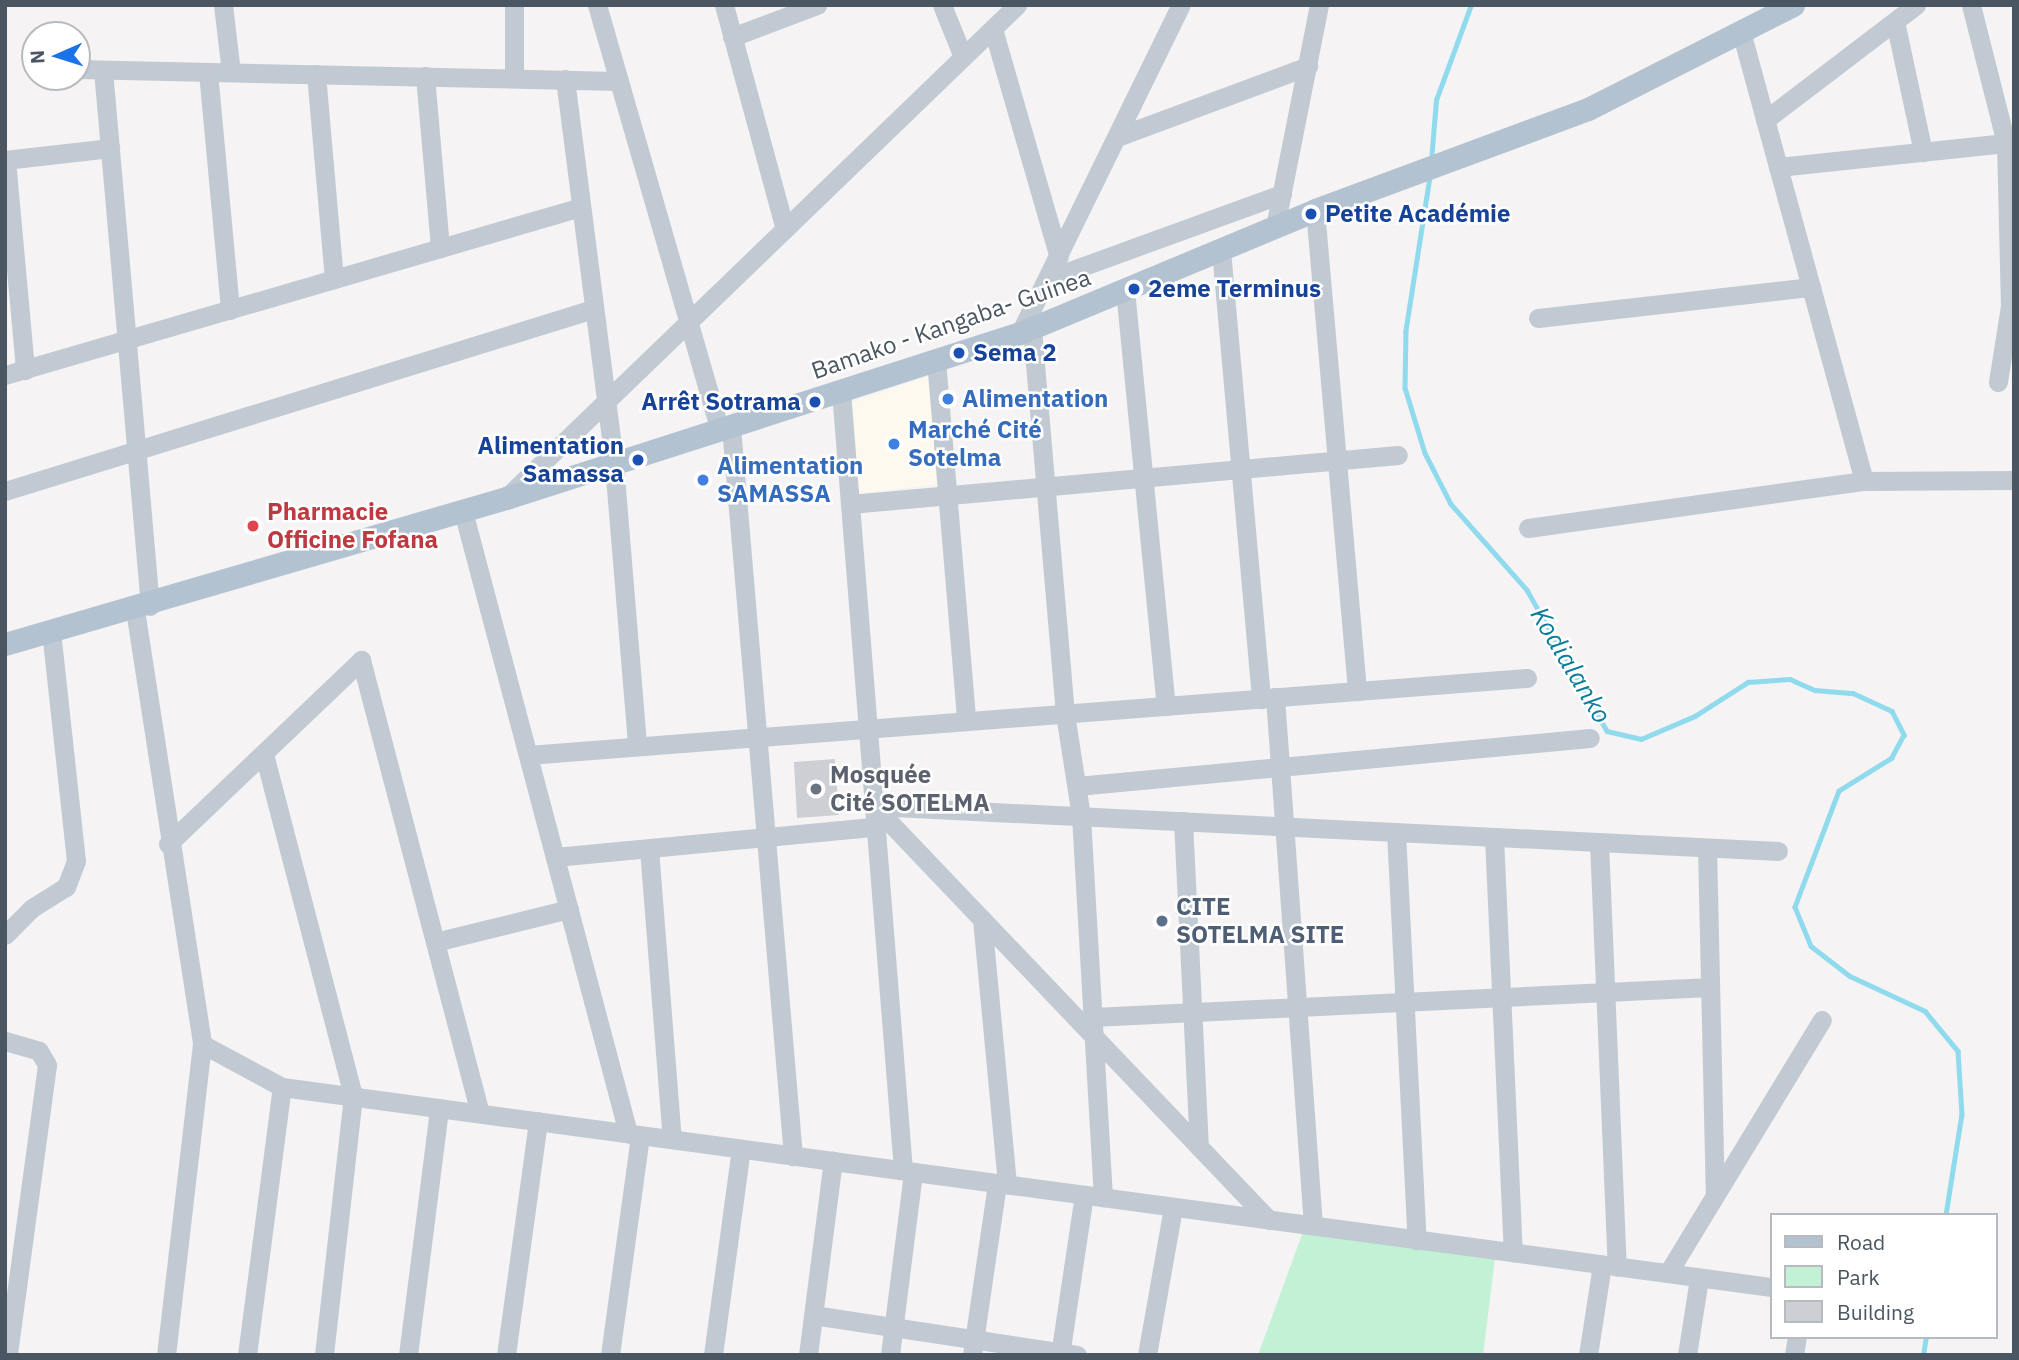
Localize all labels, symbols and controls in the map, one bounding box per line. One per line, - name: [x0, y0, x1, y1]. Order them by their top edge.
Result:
- north arrow: [21, 21, 91, 91]
- text: N: [25, 50, 49, 65]
- place label: Petite Académie: [1325, 200, 1510, 228]
- marker: Petite Académie: [1303, 206, 1319, 222]
- street label: Bamako - Kangaba- Guinea: [808, 263, 1094, 385]
- place label: 2eme Terminus: [1148, 275, 1321, 303]
- marker: 2eme Terminus: [1126, 281, 1142, 297]
- place label: Sema 2: [973, 339, 1057, 367]
- marker: Sema 2: [951, 345, 967, 361]
- place label: Alimentation: [962, 385, 1108, 413]
- place label: Arrêt Sotrama: [641, 388, 801, 416]
- marker: Alimentation: [940, 391, 956, 407]
- marker: Arrêt Sotrama: [807, 394, 823, 410]
- place label: Marché Cité Sotelma: [908, 416, 1042, 472]
- place label: Alimentation Samassa: [478, 432, 624, 488]
- marker: Marché Cité Sotelma: [886, 436, 902, 452]
- marker: Alimentation Samassa: [630, 452, 646, 468]
- place label: Alimentation SAMASSA: [717, 452, 863, 508]
- marker: Alimentation SAMASSA: [695, 472, 711, 488]
- place label: Pharmacie Officine Fofana: [267, 498, 438, 554]
- marker: Pharmacie Officine Fofana: [245, 518, 261, 534]
- water label: Kodialanko: [1524, 601, 1618, 729]
- place label: Mosquée Cité SOTELMA: [830, 761, 990, 817]
- marker: Mosquée Cité SOTELMA: [808, 781, 824, 797]
- place label: CITE SOTELMA SITE: [1176, 893, 1344, 949]
- marker: CITE SOTELMA SITE: [1154, 913, 1170, 929]
- legend: [1770, 1213, 1998, 1339]
- text: Road: [1837, 1228, 1885, 1256]
- text: Park: [1837, 1263, 1880, 1291]
- text: Building: [1837, 1298, 1914, 1326]

